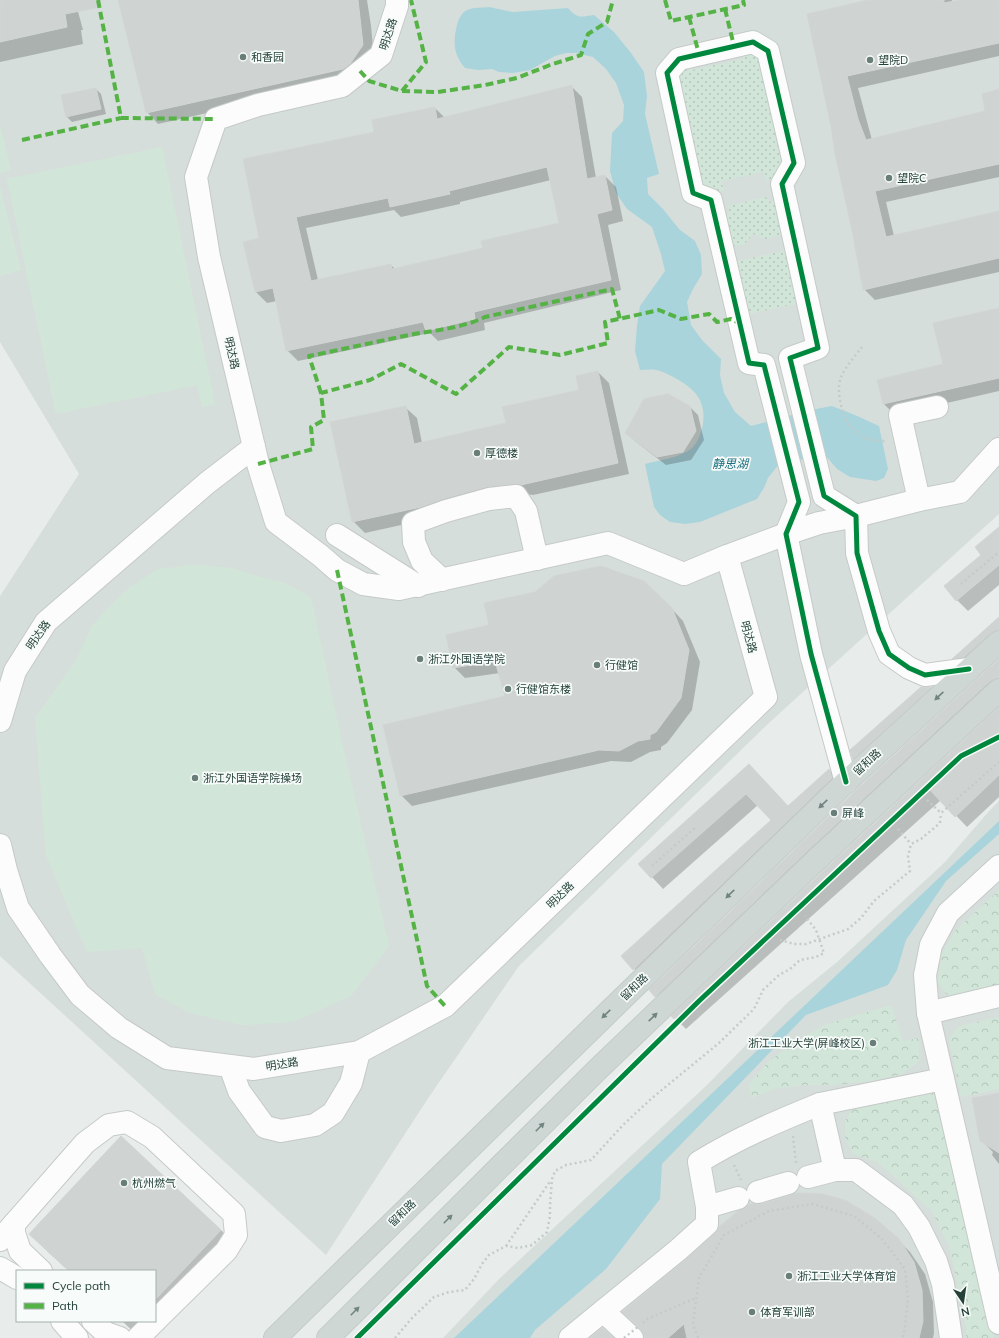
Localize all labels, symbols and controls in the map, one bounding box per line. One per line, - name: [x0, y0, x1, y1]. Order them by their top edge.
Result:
- street label: 明达路: [376, 16, 400, 52]
- place label: 和香园: [251, 50, 284, 64]
- marker: 和香园: [238, 52, 248, 62]
- place label: 望院D: [878, 53, 908, 67]
- marker: 望院D: [865, 55, 875, 65]
- place label: 望院C: [897, 171, 927, 185]
- marker: 望院C: [884, 173, 894, 183]
- street label: 明达路: [221, 335, 243, 371]
- place label: 厚德楼: [485, 446, 518, 460]
- marker: 厚德楼: [472, 448, 482, 458]
- water label: 静思湖: [712, 456, 750, 471]
- street label: 明达路: [23, 617, 53, 653]
- street label: 明达路: [738, 619, 760, 655]
- place label: 浙江外国语学院: [428, 652, 505, 666]
- marker: 浙江外国语学院: [415, 654, 425, 664]
- place label: 行健馆: [605, 658, 638, 672]
- marker: 行健馆: [592, 660, 602, 670]
- place label: 行健馆东楼: [516, 682, 571, 696]
- marker: 行健馆东楼: [503, 684, 513, 694]
- one-way arrow: [934, 692, 944, 701]
- street label: 留和路: [850, 746, 884, 778]
- place label: 浙江外国语学院操场: [203, 771, 302, 785]
- marker: 浙江外国语学院操场: [190, 773, 200, 783]
- one-way arrow: [818, 799, 828, 809]
- place label: 屏峰: [842, 806, 864, 820]
- marker: 屏峰: [829, 808, 839, 818]
- street label: 明达路: [543, 879, 577, 911]
- one-way arrow: [725, 889, 735, 899]
- street label: 留和路: [617, 971, 651, 1003]
- one-way arrow: [601, 1009, 611, 1019]
- one-way arrow: [648, 1012, 658, 1022]
- place label: 浙江工业大学(屏峰校区): [748, 1036, 865, 1050]
- marker: 浙江工业大学(屏峰校区): [868, 1038, 878, 1048]
- street label: 明达路: [265, 1055, 299, 1073]
- one-way arrow: [535, 1122, 545, 1132]
- place label: 杭州燃气: [132, 1176, 176, 1190]
- marker: 杭州燃气: [119, 1178, 129, 1188]
- street label: 留和路: [385, 1197, 419, 1229]
- one-way arrow: [443, 1214, 453, 1224]
- place label: 浙江工业大学体育馆: [797, 1269, 896, 1283]
- legend: [16, 1270, 156, 1322]
- marker: 浙江工业大学体育馆: [784, 1271, 794, 1281]
- text: Cycle path: [52, 1278, 110, 1293]
- north arrow: [943, 1282, 983, 1322]
- text: Path: [52, 1298, 78, 1313]
- text: N: [960, 1304, 971, 1319]
- place label: 体育军训部: [760, 1305, 815, 1319]
- one-way arrow: [350, 1306, 360, 1315]
- marker: 体育军训部: [747, 1307, 757, 1317]

